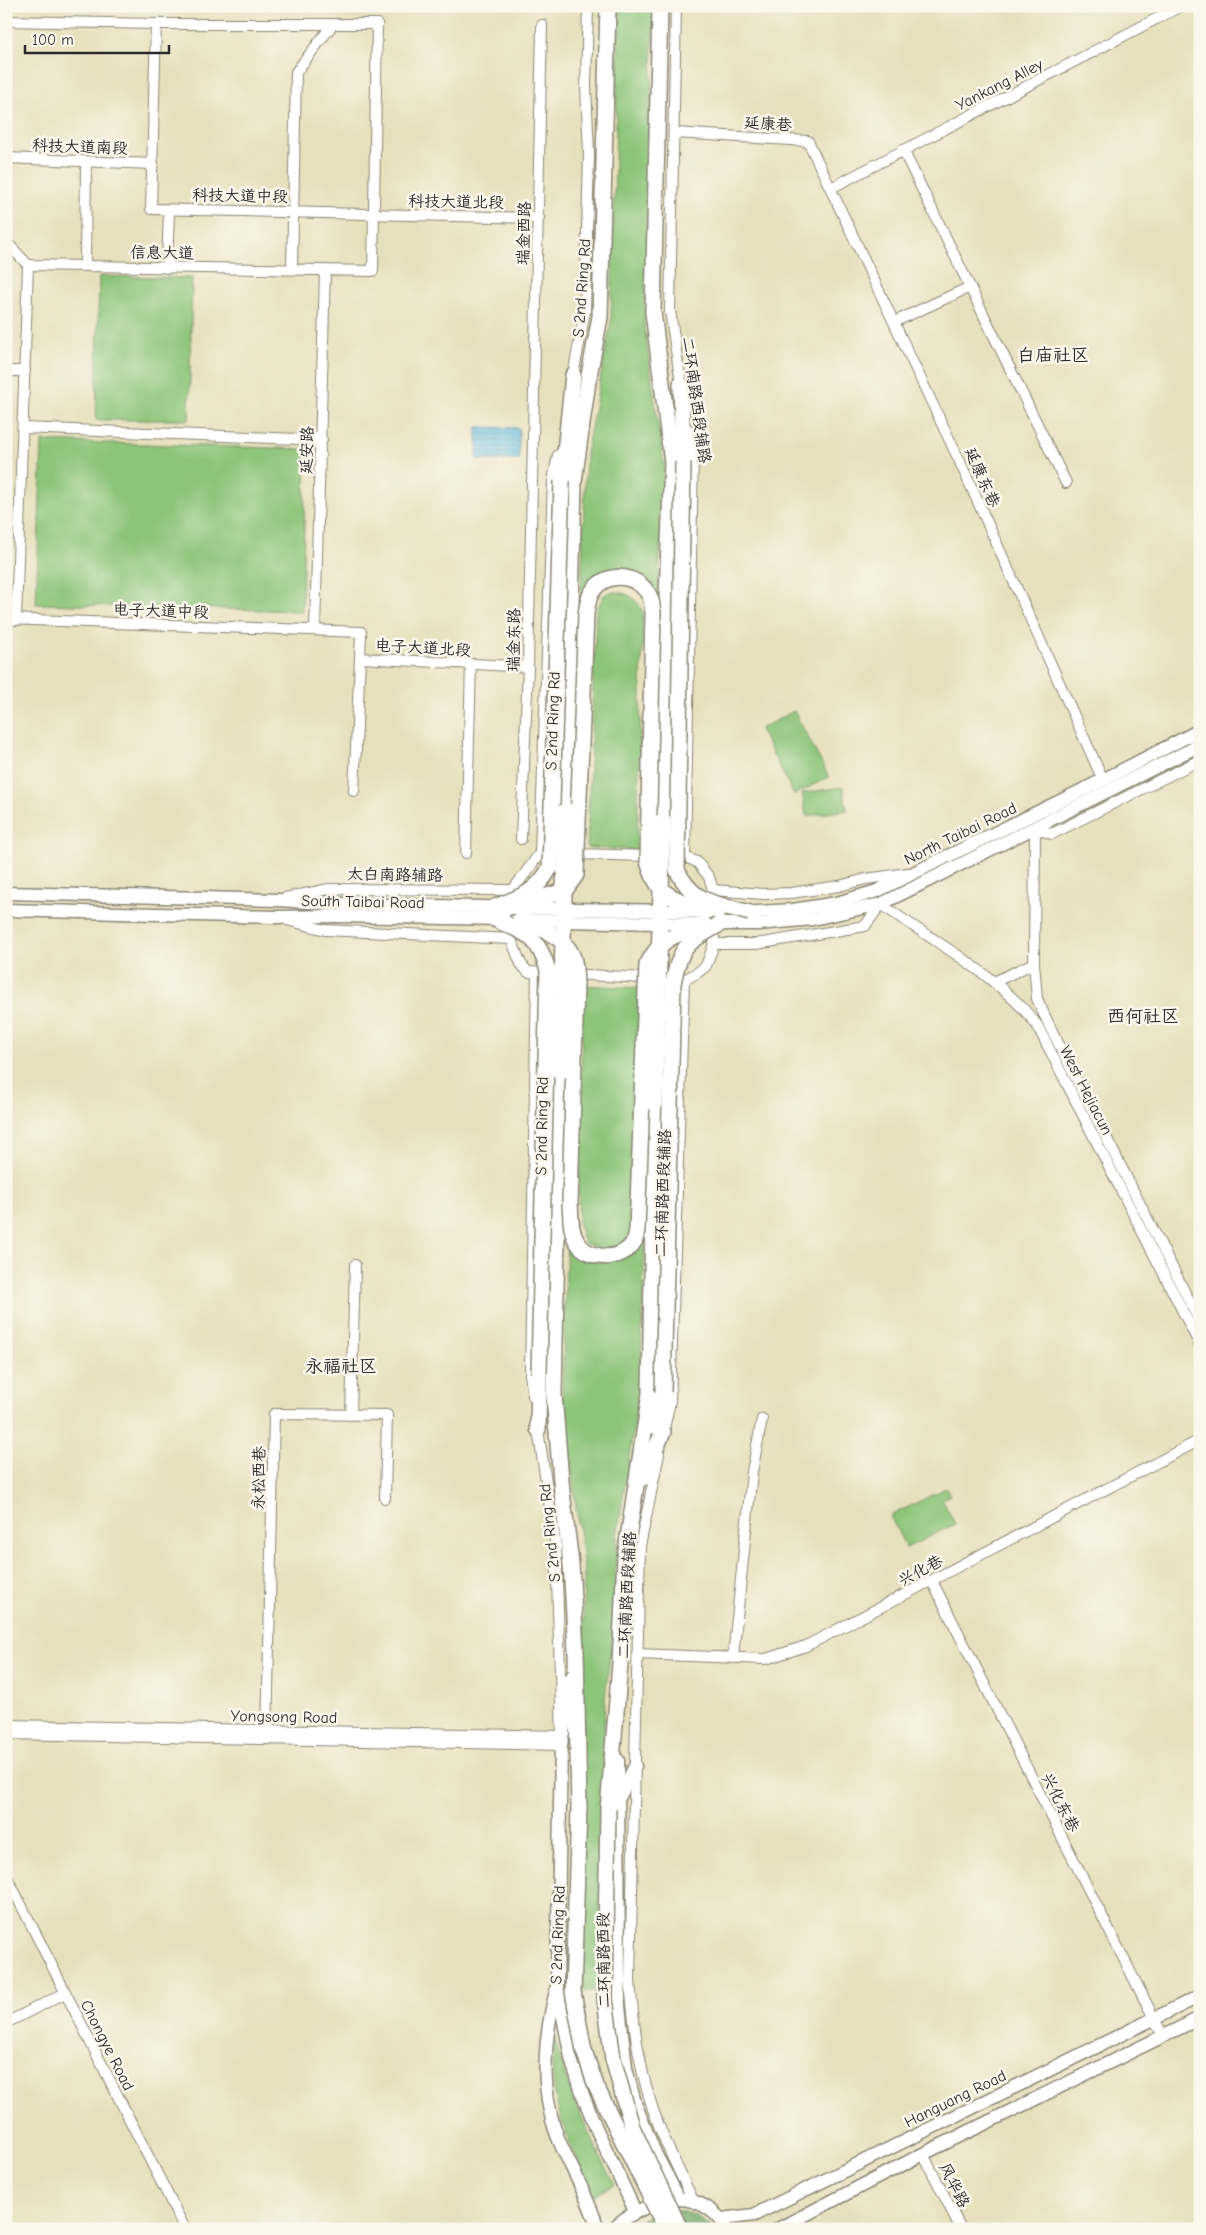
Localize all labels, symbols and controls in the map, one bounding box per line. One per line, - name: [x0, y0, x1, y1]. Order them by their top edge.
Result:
- scale bar: [25, 22, 169, 54]
- text: 100 m: [32, 31, 74, 49]
- street label: Yankang Alley: [953, 55, 1047, 115]
- street label: 延康巷: [744, 114, 792, 134]
- street label: 科技大道南段: [32, 136, 128, 158]
- street label: 科技大道中段: [192, 186, 288, 206]
- street label: 科技大道北段: [408, 192, 504, 212]
- street label: 瑞金西路: [514, 201, 534, 265]
- street label: S 2nd Ring Rd: [570, 238, 594, 338]
- street label: 信息大道: [130, 243, 194, 263]
- street label: 二环南路西段辅路: [678, 336, 714, 465]
- district label: 白庙社区: [1017, 345, 1089, 366]
- street label: 延安路: [297, 426, 317, 474]
- street label: 延康东巷: [961, 445, 1003, 510]
- street label: 电子大道中段: [113, 600, 209, 622]
- street label: 瑞金东路: [504, 608, 524, 672]
- street label: 电子大道北段: [375, 636, 471, 659]
- street label: S 2nd Ring Rd: [542, 671, 564, 771]
- street label: North Taibai Road: [901, 799, 1020, 869]
- street label: 太白南路辅路: [347, 865, 443, 885]
- street label: South Taibai Road: [301, 892, 425, 912]
- district label: 西何社区: [1107, 1006, 1179, 1027]
- street label: West Hejiacun: [1056, 1043, 1116, 1138]
- street label: S 2nd Ring Rd: [532, 1076, 552, 1176]
- street label: 二环南路西段辅路: [652, 1129, 674, 1257]
- district label: 永福社区: [305, 1356, 377, 1377]
- street label: 永松西巷: [249, 1446, 269, 1510]
- street label: S 2nd Ring Rd: [536, 1483, 564, 1583]
- street label: 二环南路西段辅路: [615, 1531, 639, 1659]
- street label: 兴化巷: [895, 1552, 946, 1590]
- street label: Yongsong Road: [231, 1707, 337, 1727]
- street label: 兴化东巷: [1038, 1770, 1083, 1835]
- street label: S 2nd Ring Rd: [547, 1885, 569, 1985]
- street label: 二环南路西段: [594, 1912, 614, 2008]
- street label: Chongye Road: [77, 1997, 138, 2094]
- street label: Hanguang Road: [902, 2067, 1009, 2131]
- street label: 风华路: [935, 2160, 973, 2211]

